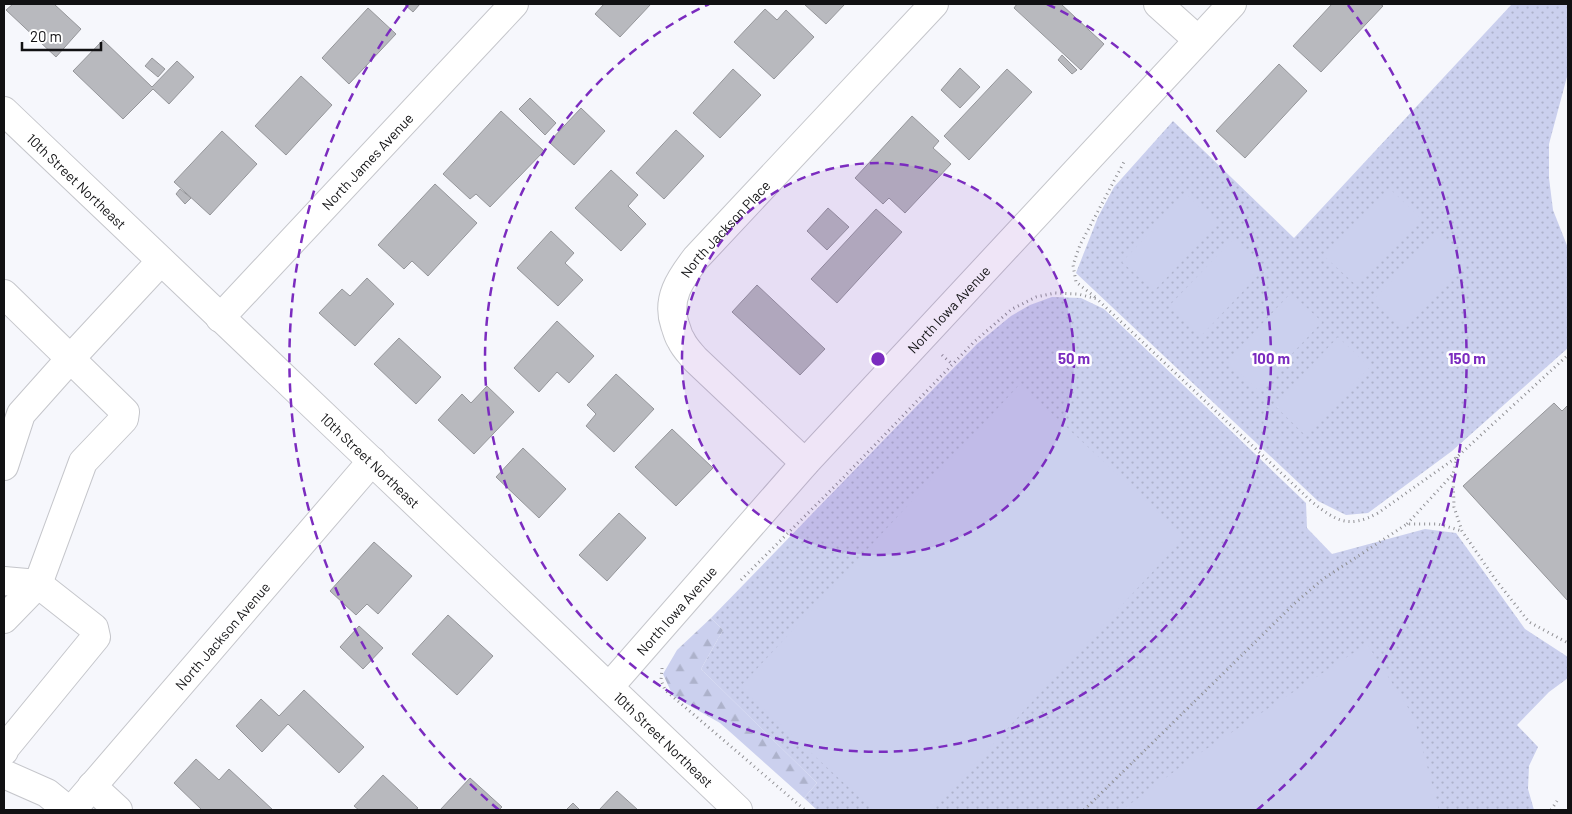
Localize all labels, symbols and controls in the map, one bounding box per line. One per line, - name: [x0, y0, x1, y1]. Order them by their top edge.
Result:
- scale bar: [22, 20, 101, 52]
- text: 20 m: [30, 27, 62, 45]
- street label: North James Avenue: [318, 109, 416, 213]
- street label: 10th Street Northeast: [24, 130, 130, 232]
- street label: North Jackson Place: [676, 176, 773, 280]
- street label: North Iowa Avenue: [903, 262, 993, 356]
- text: 50 m: [1058, 349, 1090, 367]
- text: 100 m: [1252, 349, 1290, 367]
- text: 150 m: [1448, 349, 1486, 367]
- centre of rings: [869, 350, 887, 368]
- street label: 10th Street Northeast: [317, 409, 424, 511]
- street label: North Iowa Avenue: [632, 562, 720, 658]
- street label: North Jackson Avenue: [171, 578, 273, 693]
- street label: 10th Street Northeast: [611, 688, 717, 790]

